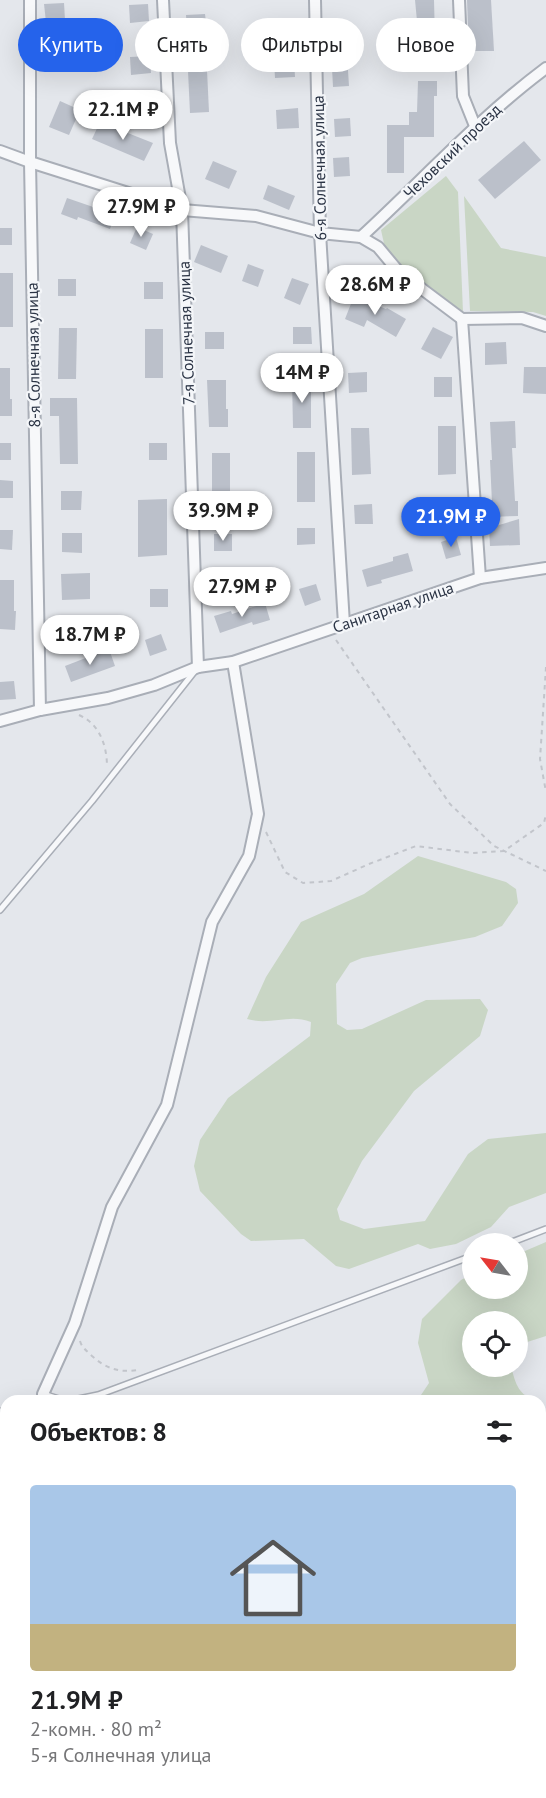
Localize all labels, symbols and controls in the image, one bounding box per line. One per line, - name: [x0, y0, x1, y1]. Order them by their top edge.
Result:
- chip: Купить: [18, 18, 123, 72]
- chip: Снять: [135, 18, 229, 72]
- chip: Фильтры: [241, 18, 364, 72]
- chip: Новое: [376, 18, 476, 72]
- pin: 22.1M ₽: [68, 90, 178, 141]
- street label: 6-я Солнечная улица: [308, 95, 330, 241]
- text: 22.1M ₽: [87, 96, 159, 122]
- street label: Чеховский проезд: [399, 99, 505, 203]
- pin: 27.9M ₽: [86, 187, 196, 238]
- text: 27.9M ₽: [107, 193, 175, 219]
- street label: 7-я Солнечная улица: [173, 261, 199, 405]
- pin: 28.6M ₽: [320, 265, 430, 316]
- text: 28.6M ₽: [339, 271, 411, 297]
- street label: 8-я Солнечная улица: [22, 282, 44, 428]
- pin: 14M ₽: [260, 353, 344, 404]
- text: 14M ₽: [274, 359, 330, 385]
- pin: 39.9M ₽: [168, 491, 278, 542]
- text: 39.9M ₽: [187, 497, 259, 523]
- pin: 21.9M ₽: [396, 497, 506, 548]
- text: 21.9M ₽: [415, 503, 487, 529]
- pin: 27.9M ₽: [187, 567, 297, 618]
- text: 27.9M ₽: [208, 573, 276, 599]
- street label: Санитарная улица: [330, 577, 456, 637]
- pin: 18.7M ₽: [35, 615, 145, 666]
- text: 18.7M ₽: [54, 621, 126, 647]
- north arrow: [462, 1233, 528, 1299]
- map controls: [462, 1233, 528, 1377]
- button: locate: [462, 1311, 528, 1377]
- text: Объектов: 8: [30, 1415, 167, 1448]
- icon: filters: [483, 1415, 516, 1448]
- icon: home: [219, 1524, 327, 1632]
- text: 21.9M ₽: [30, 1683, 123, 1716]
- text: 2-комн. · 80 m²: [30, 1716, 162, 1742]
- text: 5-я Солнечная улица: [30, 1742, 212, 1768]

